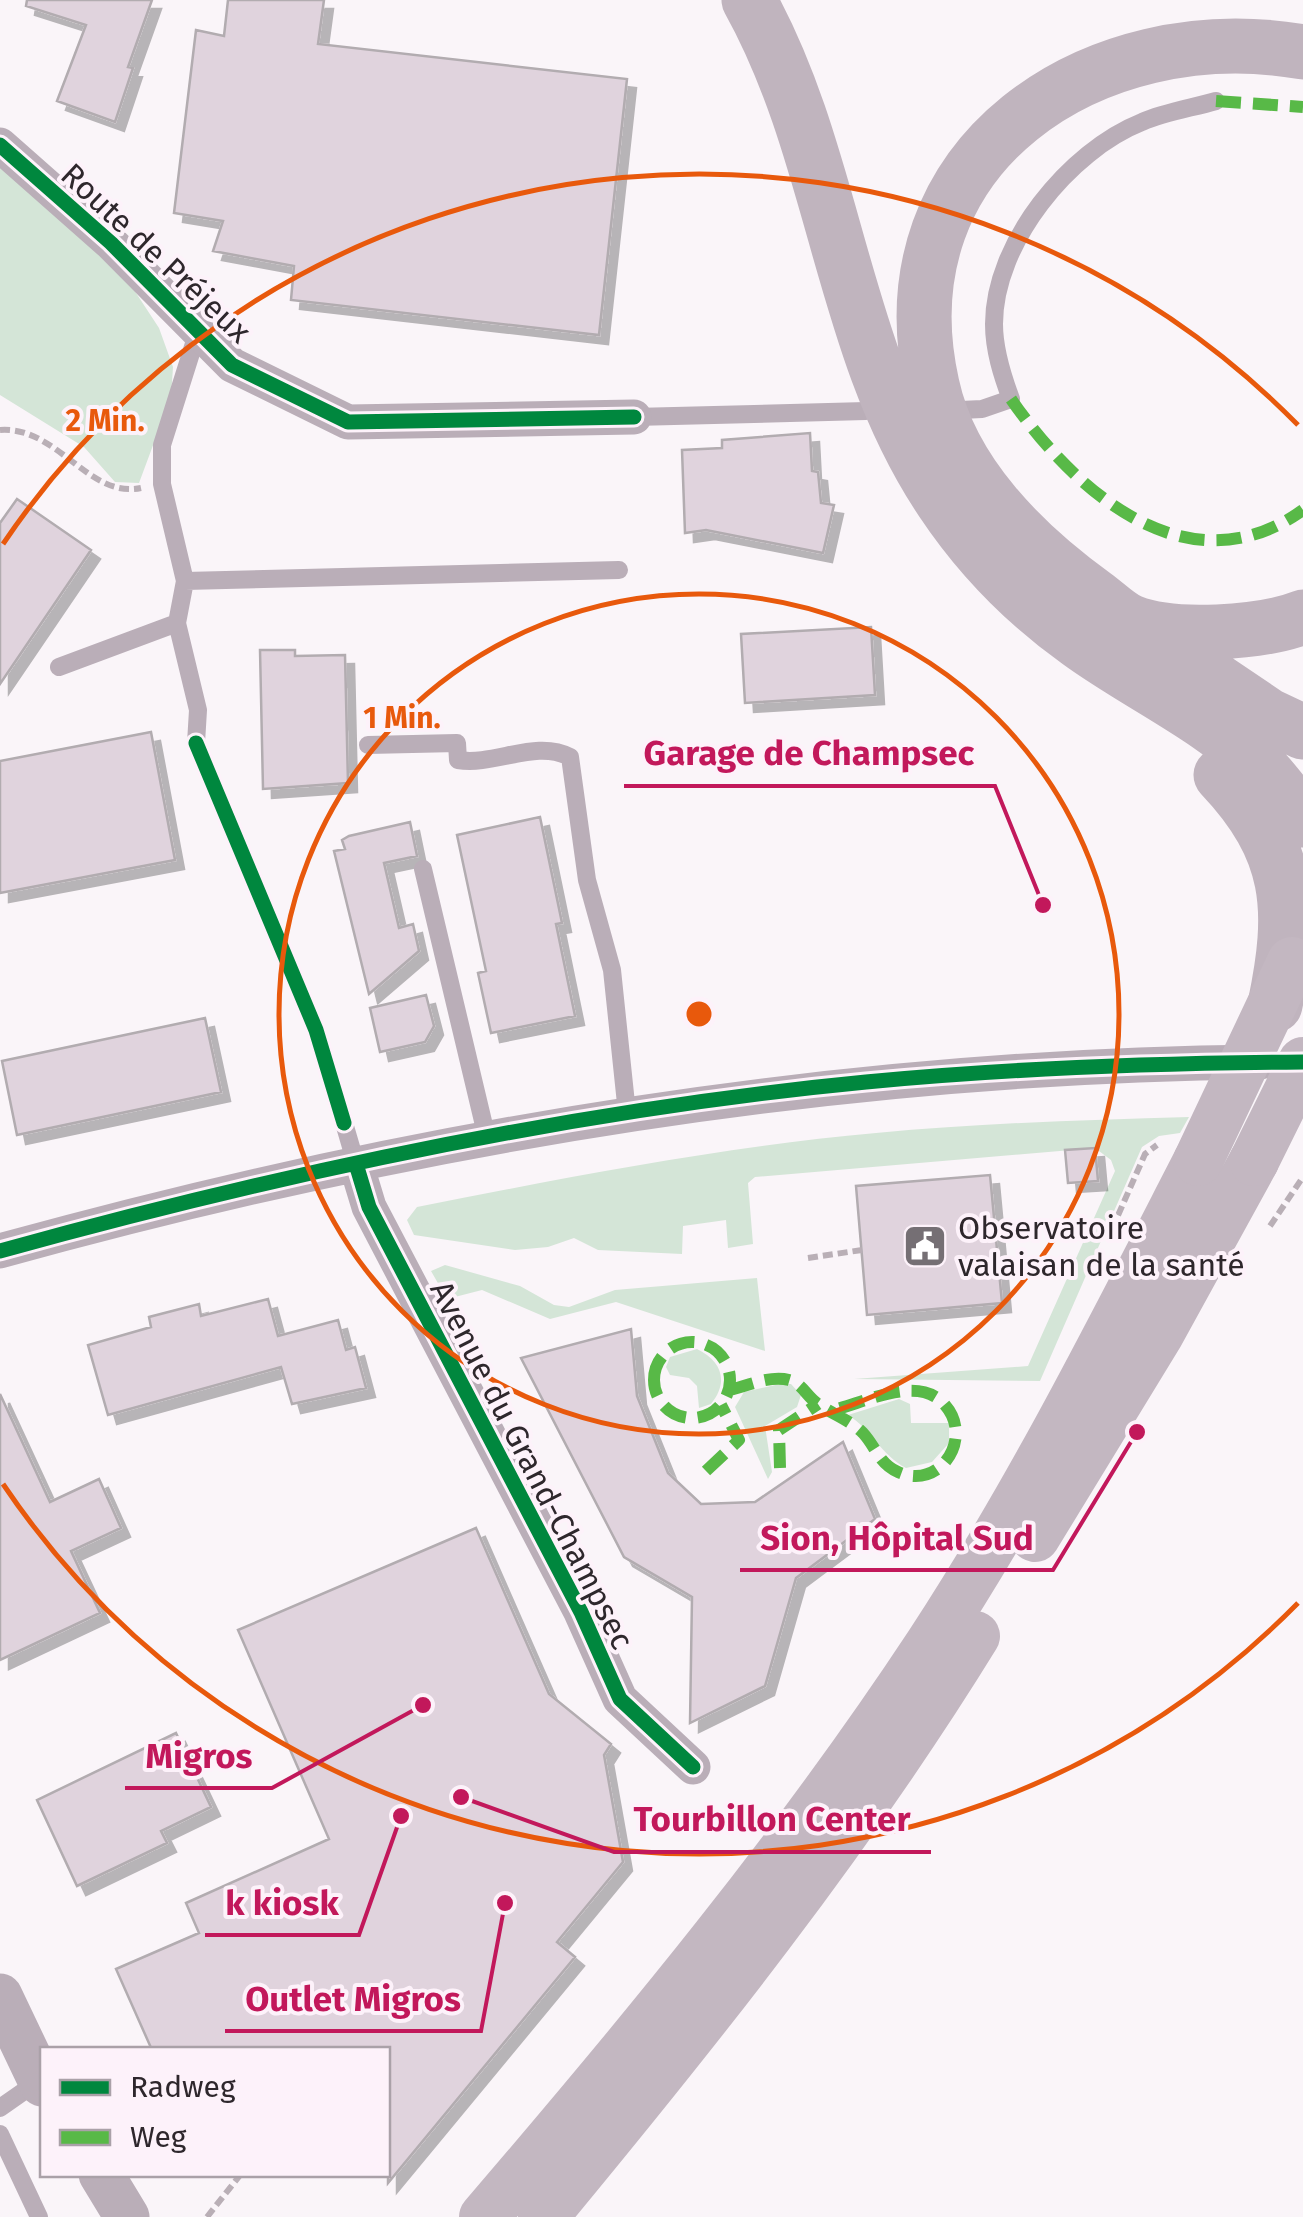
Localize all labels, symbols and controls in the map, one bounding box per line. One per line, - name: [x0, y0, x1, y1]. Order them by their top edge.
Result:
- street label: Route de Préjeux: [53, 155, 259, 351]
- text: 2 Min.: [65, 403, 145, 439]
- text: 1 Min.: [363, 700, 441, 736]
- callout: Garage de Champsec: [624, 721, 995, 786]
- text: Garage de Champsec: [644, 732, 975, 774]
- centre of rings: [681, 996, 717, 1032]
- place label: Observatoire valaisan de la santé: [958, 1209, 1245, 1284]
- public building icon: Observatoire valaisan de la santé: [902, 1223, 948, 1269]
- street label: Avenue du Grand-Champsec: [422, 1274, 642, 1656]
- callout: Sion, Hôpital Sud: [740, 1505, 1053, 1570]
- text: Sion, Hôpital Sud: [760, 1517, 1034, 1559]
- callout: Migros: [125, 1723, 272, 1788]
- text: Migros: [146, 1735, 253, 1777]
- callout: Tourbillon Center: [614, 1787, 931, 1852]
- text: Tourbillon Center: [634, 1798, 911, 1840]
- callout: k kiosk: [205, 1870, 359, 1935]
- text: k kiosk: [225, 1882, 339, 1924]
- callout: Outlet Migros: [225, 1966, 481, 2031]
- text: Outlet Migros: [245, 1978, 461, 2020]
- legend: [40, 2047, 390, 2177]
- text: Radweg: [130, 2069, 236, 2105]
- text: Weg: [130, 2119, 187, 2155]

